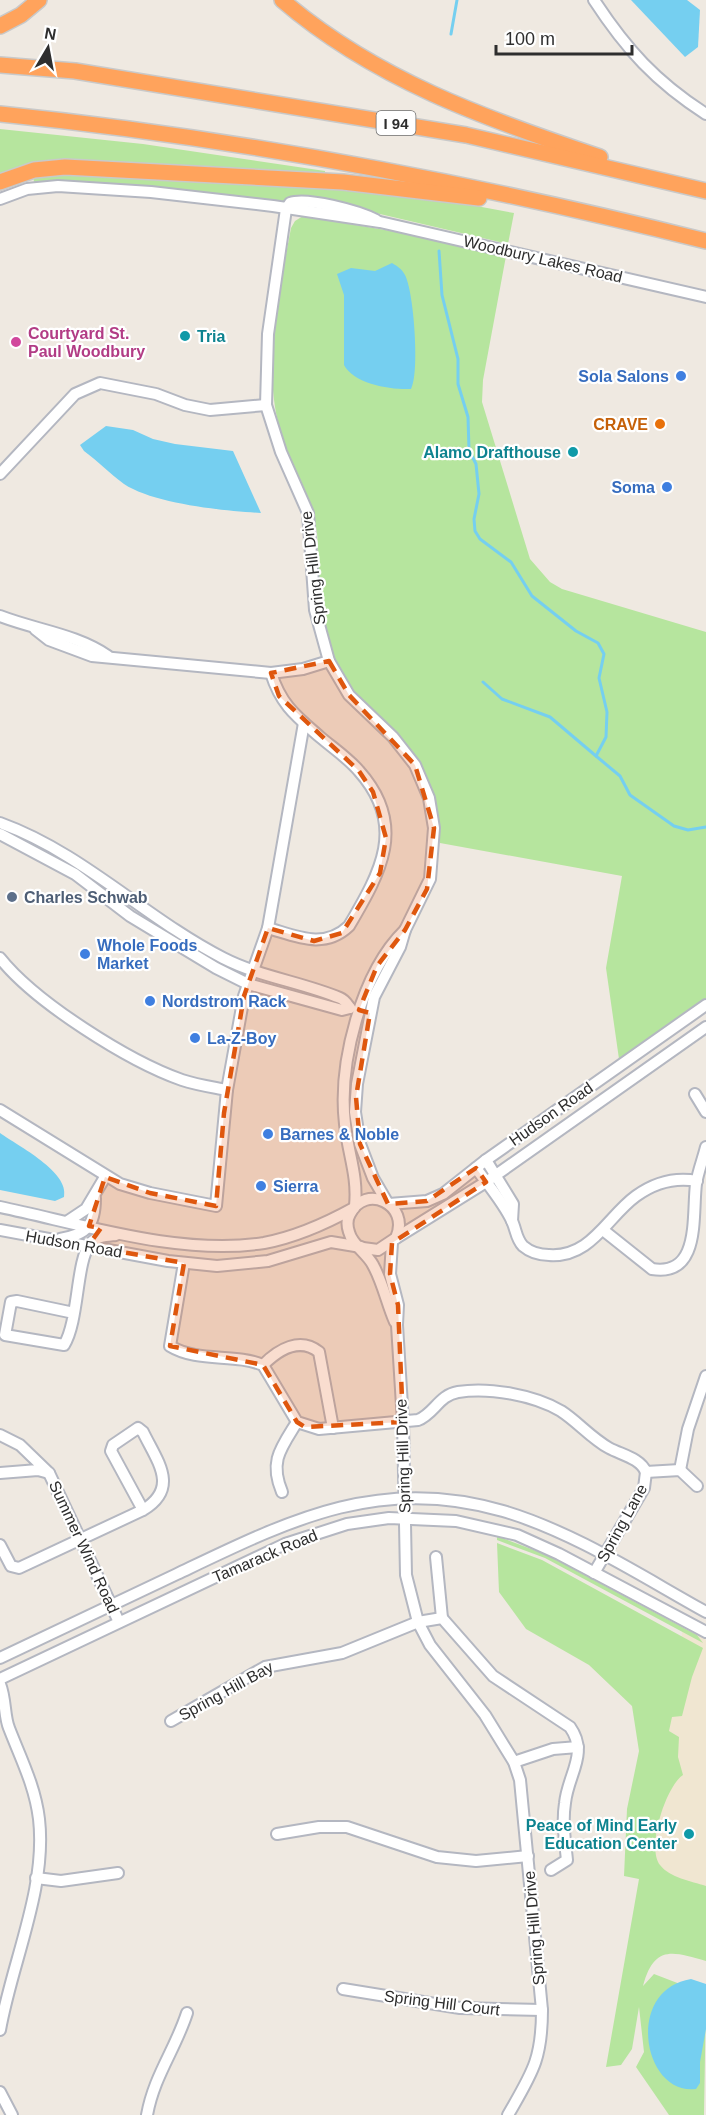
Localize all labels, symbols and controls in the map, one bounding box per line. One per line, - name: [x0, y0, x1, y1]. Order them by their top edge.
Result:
- north arrow: [18, 18, 78, 78]
- scale bar: [496, 18, 632, 56]
- text: N: [43, 24, 58, 43]
- text: 100 m: [505, 29, 555, 49]
- road number: I 94: [376, 111, 416, 135]
- street label: Woodbury Lakes Road: [462, 232, 624, 286]
- place label: Courtyard St. Paul Woodbury: [28, 325, 145, 360]
- place label: Tria: [197, 328, 226, 345]
- marker: Tria: [178, 329, 192, 343]
- marker: Courtyard St. Paul Woodbury: [9, 335, 23, 349]
- place label: Sola Salons: [578, 368, 669, 385]
- marker: Sola Salons: [674, 369, 688, 383]
- place label: CRAVE: [593, 416, 648, 433]
- marker: CRAVE: [653, 417, 667, 431]
- place label: Alamo Drafthouse: [423, 444, 561, 461]
- marker: Alamo Drafthouse: [566, 445, 580, 459]
- place label: Soma: [611, 479, 655, 496]
- marker: Soma: [660, 480, 674, 494]
- street label: Spring Hill Drive: [298, 510, 328, 626]
- place label: Charles Schwab: [24, 889, 148, 906]
- marker: Charles Schwab: [5, 890, 19, 904]
- place label: Whole Foods Market: [97, 937, 198, 972]
- marker: Whole Foods Market: [78, 947, 92, 961]
- place label: Nordstrom Rack: [162, 993, 287, 1010]
- marker: Nordstrom Rack: [143, 994, 157, 1008]
- place label: La-Z-Boy: [207, 1030, 276, 1047]
- marker: La-Z-Boy: [188, 1031, 202, 1045]
- street label: Hudson Road: [506, 1079, 596, 1149]
- place label: Barnes & Noble: [280, 1126, 399, 1143]
- marker: Barnes & Noble: [261, 1127, 275, 1141]
- place label: Sierra: [273, 1178, 318, 1195]
- marker: Sierra: [254, 1179, 268, 1193]
- street label: Hudson Road: [24, 1227, 124, 1261]
- street label: Spring Hill Drive: [393, 1398, 413, 1514]
- street label: Summer Wind Road: [46, 1478, 122, 1616]
- street label: Spring Lane: [594, 1481, 650, 1565]
- street label: Tamarack Road: [210, 1526, 320, 1586]
- street label: Spring Hill Bay: [176, 1658, 276, 1724]
- place label: Peace of Mind Early Education Center: [526, 1817, 677, 1852]
- marker: Peace of Mind Early Education Center: [682, 1827, 696, 1841]
- street label: Spring Hill Drive: [521, 1870, 547, 1986]
- street label: Spring Hill Court: [383, 1987, 501, 2019]

